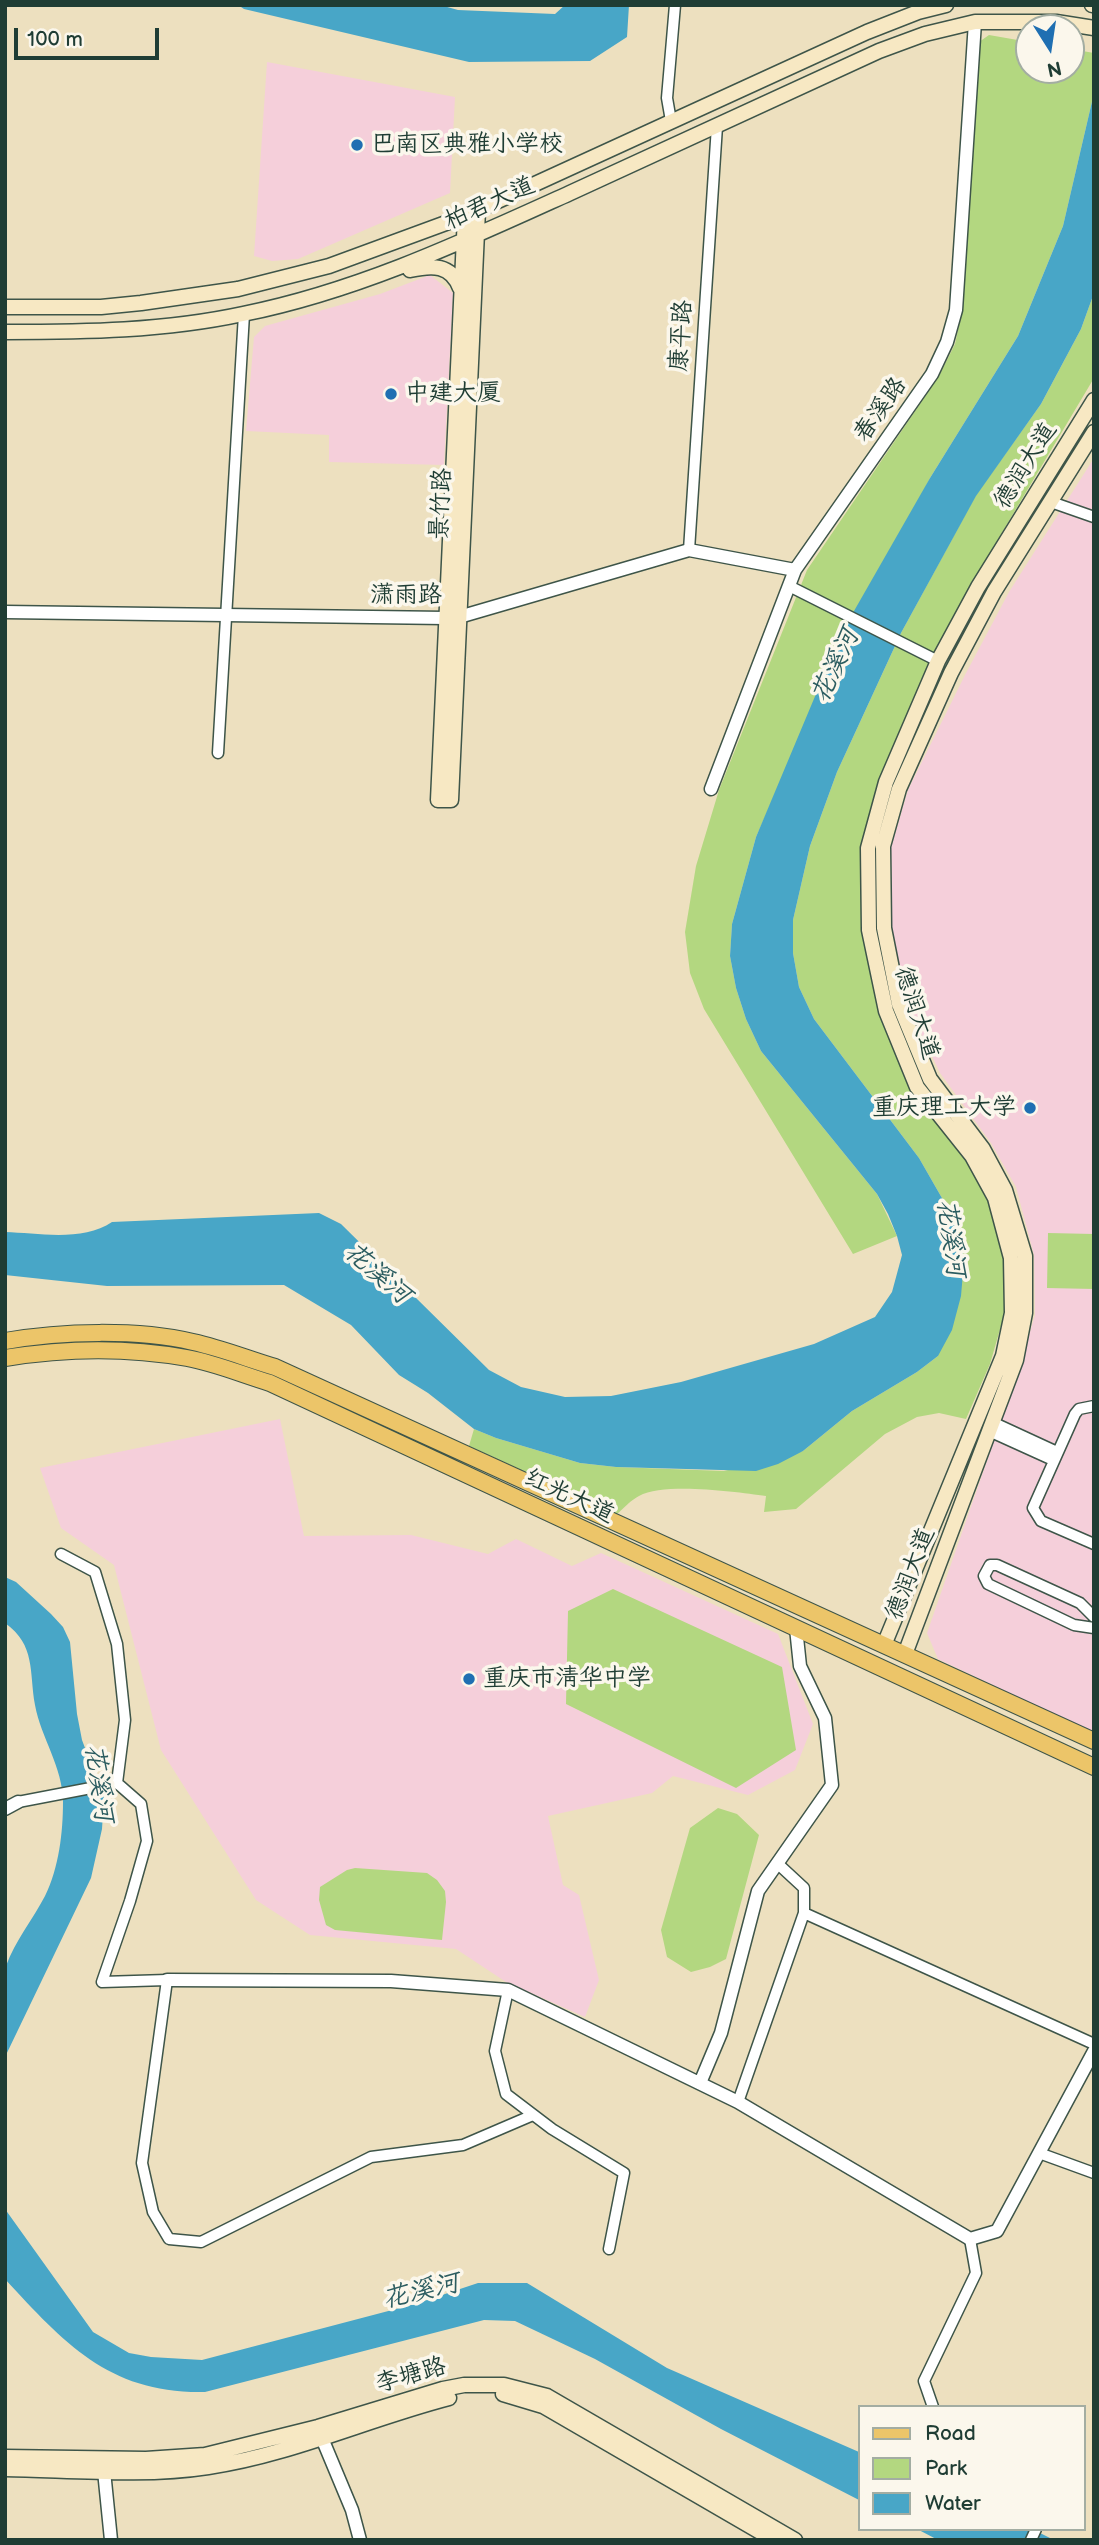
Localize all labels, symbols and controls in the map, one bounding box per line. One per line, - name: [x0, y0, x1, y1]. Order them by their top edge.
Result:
- scale bar: [18, 14, 163, 58]
- north arrow: [1015, 14, 1085, 84]
- text: 100 m: [27, 27, 83, 52]
- text: N: [1045, 55, 1063, 81]
- place label: 巴南区典雅小学校: [371, 131, 563, 159]
- marker: 巴南区典雅小学校: [349, 137, 365, 153]
- street label: 柏君大道: [440, 171, 540, 237]
- street label: 康平路: [665, 299, 699, 373]
- street label: 春溪路: [849, 372, 913, 448]
- place label: 中建大厦: [405, 380, 501, 408]
- marker: 中建大厦: [383, 386, 399, 402]
- street label: 德润大道: [988, 418, 1064, 514]
- street label: 景竹路: [426, 467, 458, 541]
- street label: 潇雨路: [370, 582, 442, 610]
- water label: 花溪河: [805, 624, 867, 708]
- street label: 德润大道: [887, 963, 945, 1063]
- place label: 重庆理工大学: [872, 1094, 1016, 1122]
- marker: 重庆理工大学: [1022, 1100, 1038, 1116]
- water label: 花溪河: [929, 1197, 971, 1279]
- water label: 花溪河: [337, 1237, 417, 1311]
- street label: 红光大道: [519, 1464, 619, 1530]
- street label: 德润大道: [880, 1524, 942, 1624]
- place label: 重庆市清华中学: [483, 1665, 651, 1693]
- marker: 重庆市清华中学: [461, 1671, 477, 1687]
- water label: 花溪河: [77, 1742, 119, 1824]
- water label: 花溪河: [379, 2268, 463, 2316]
- street label: 李塘路: [372, 2352, 450, 2400]
- legend: [858, 2405, 1085, 2531]
- text: Road: [925, 2421, 976, 2446]
- text: Park: [925, 2456, 967, 2481]
- text: Water: [925, 2491, 981, 2516]

